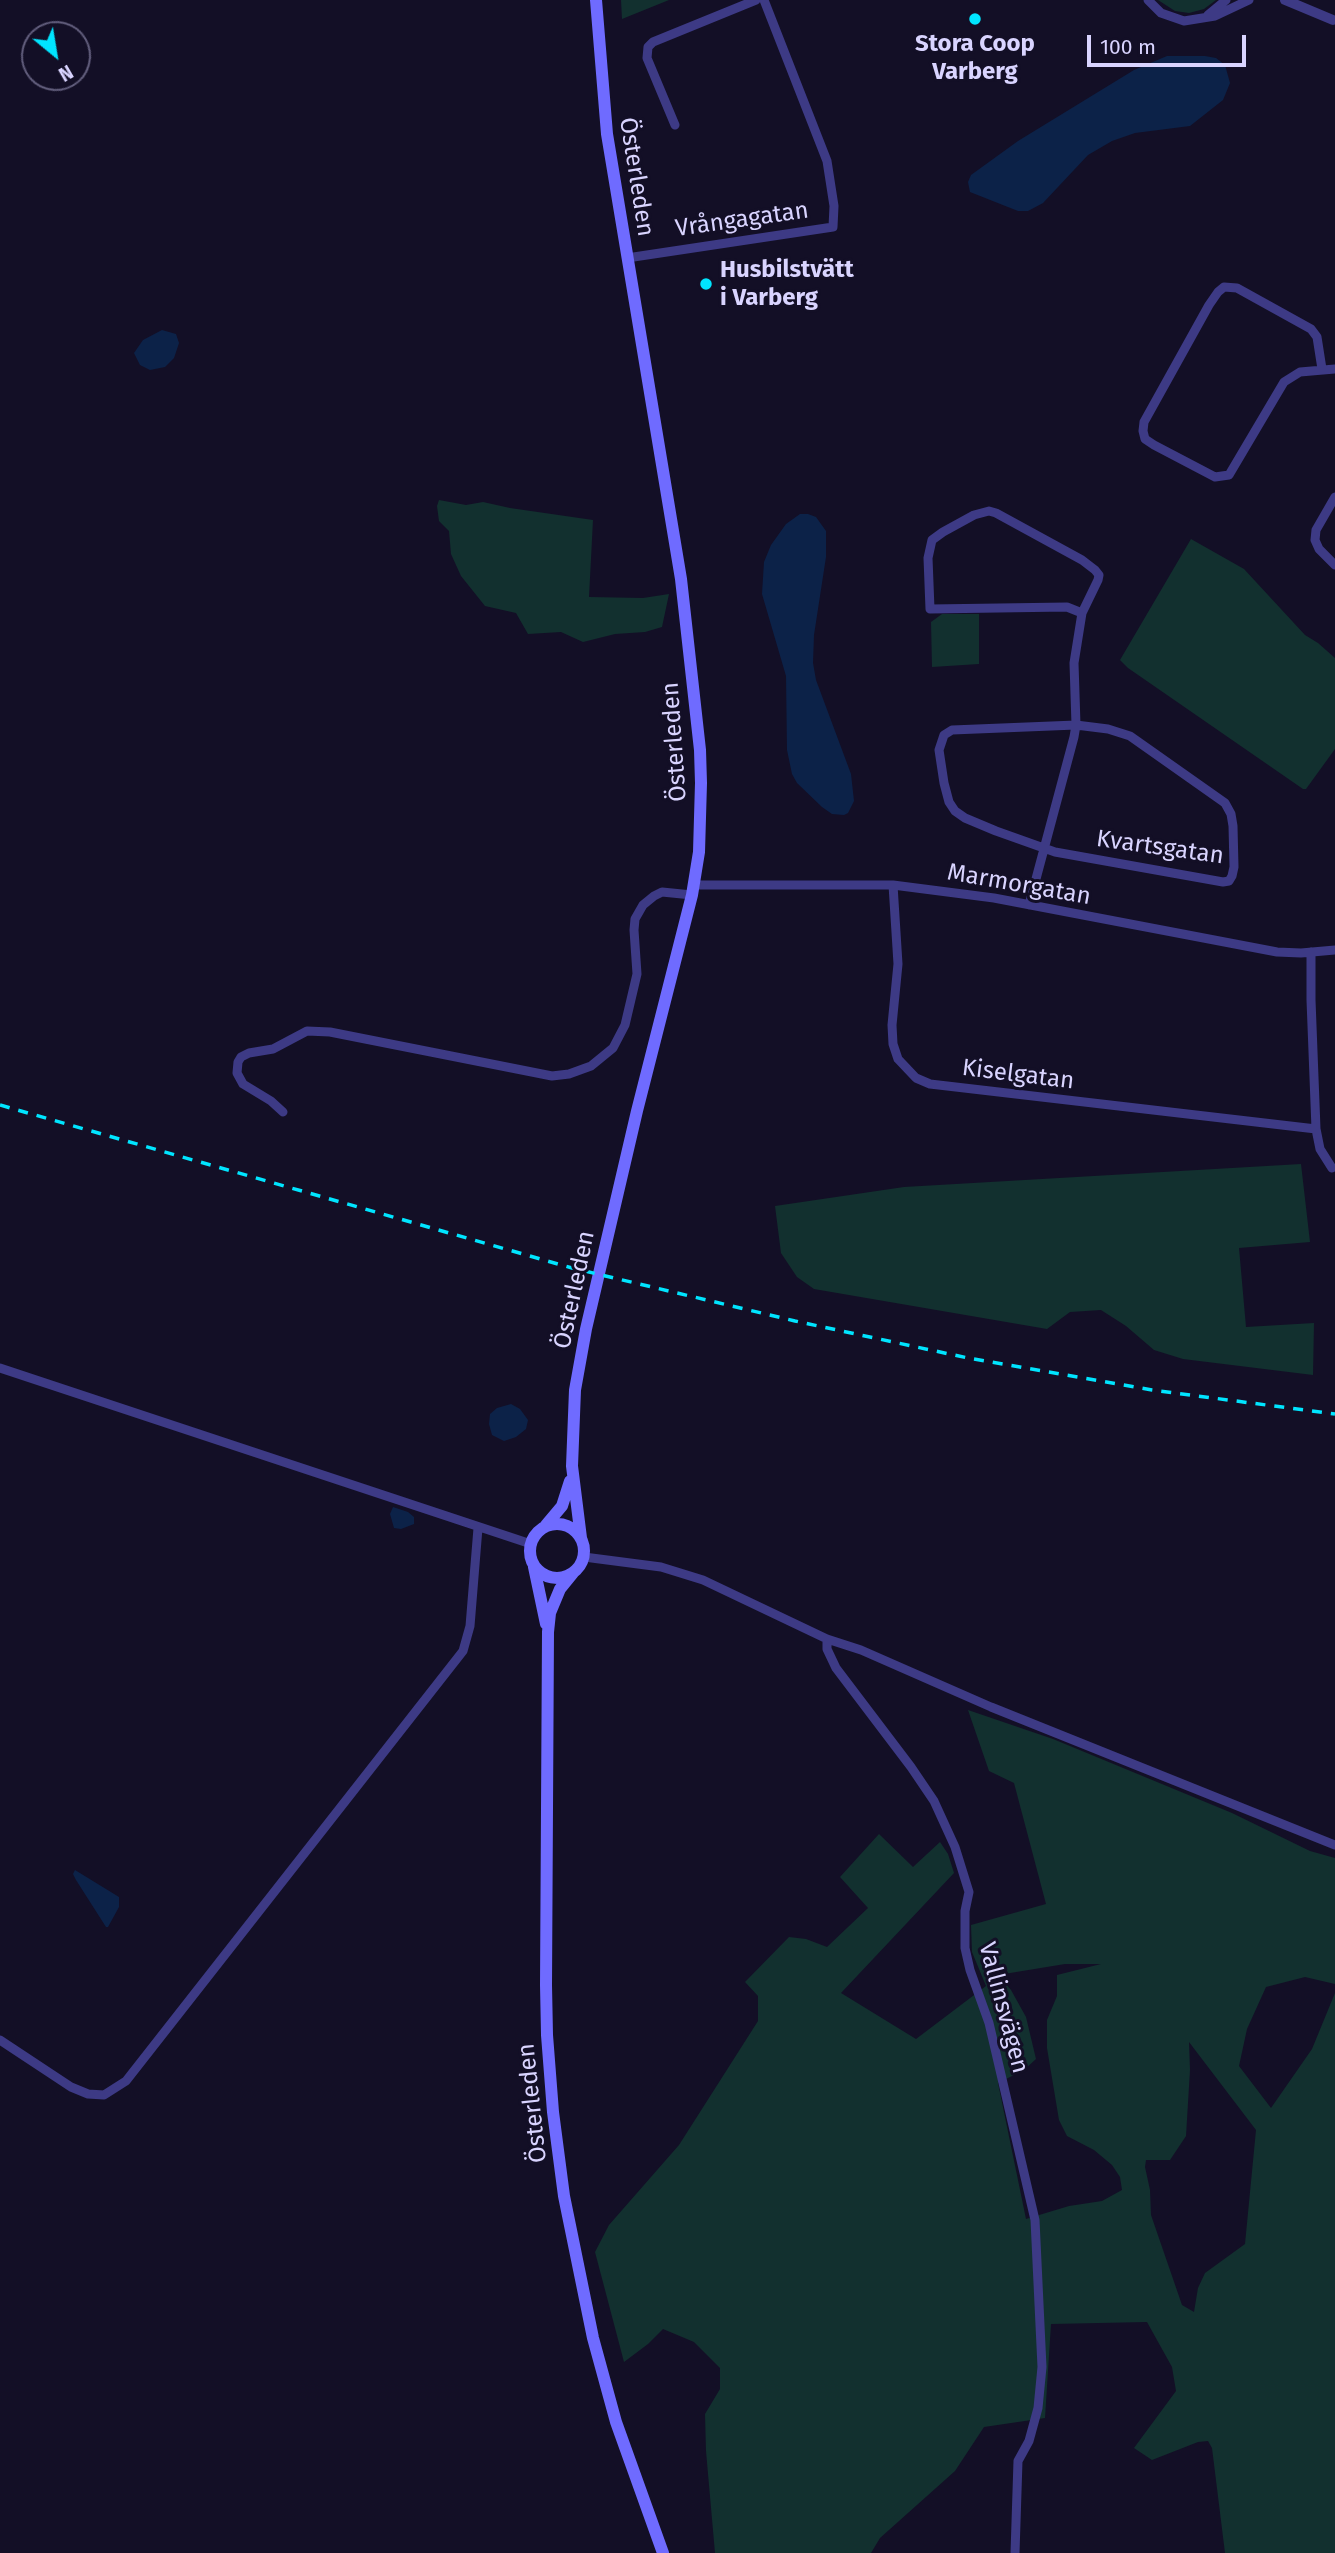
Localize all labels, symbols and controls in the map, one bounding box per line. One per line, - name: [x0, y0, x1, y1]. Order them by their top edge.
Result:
- marker: Stora Coop Varberg: [967, 11, 983, 27]
- north arrow: [21, 21, 91, 91]
- scale bar: [1090, 21, 1249, 65]
- place label: Stora Coop Varberg: [915, 30, 1035, 86]
- text: 100 m: [1100, 34, 1156, 60]
- text: N: [55, 60, 77, 86]
- street label: Österleden: [612, 116, 660, 238]
- street label: Vrångagatan: [674, 196, 810, 244]
- place label: Husbilstvätt i Varberg: [720, 256, 854, 312]
- marker: Husbilstvätt i Varberg: [698, 276, 714, 292]
- street label: Österleden: [656, 681, 694, 803]
- street label: Kvartsgatan: [1095, 825, 1225, 871]
- street label: Marmorgatan: [945, 858, 1093, 912]
- street label: Kiselgatan: [960, 1054, 1076, 1096]
- street label: Österleden: [548, 1228, 602, 1352]
- street label: Vallinsvägen: [972, 1939, 1034, 2077]
- street label: Österleden: [512, 2042, 554, 2164]

